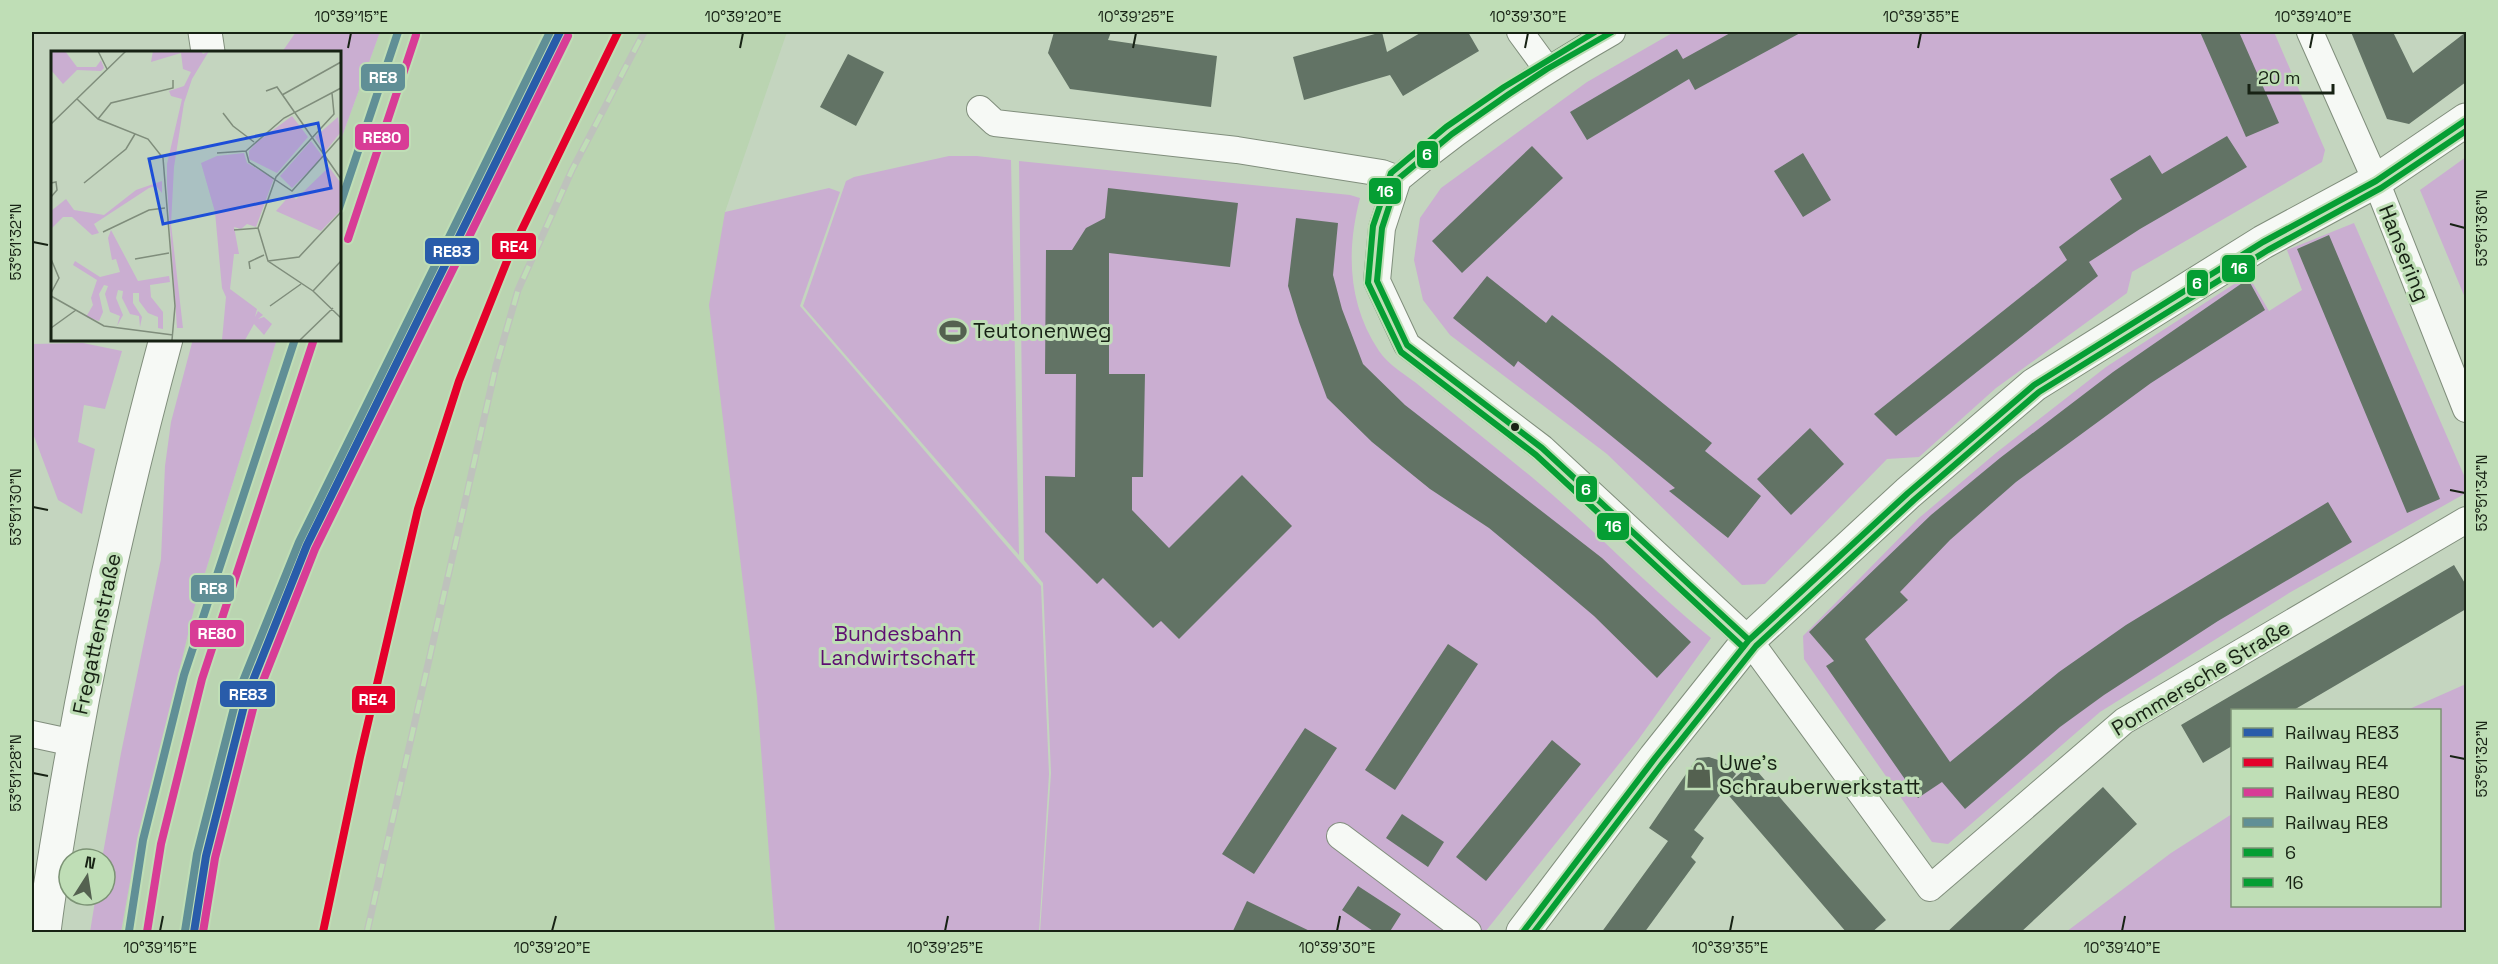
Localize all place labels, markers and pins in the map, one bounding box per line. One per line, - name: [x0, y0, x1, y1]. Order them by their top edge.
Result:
- sports icon: Teutonenweg: [938, 316, 968, 346]
- place label: Teutonenweg: [973, 317, 1111, 344]
- unlabelled marker: [1509, 421, 1521, 433]
- place label: Uwe's Schrauberwerkstatt: [1719, 749, 1920, 800]
- shop icon: Uwe's Schrauberwerkstatt: [1684, 760, 1714, 790]

